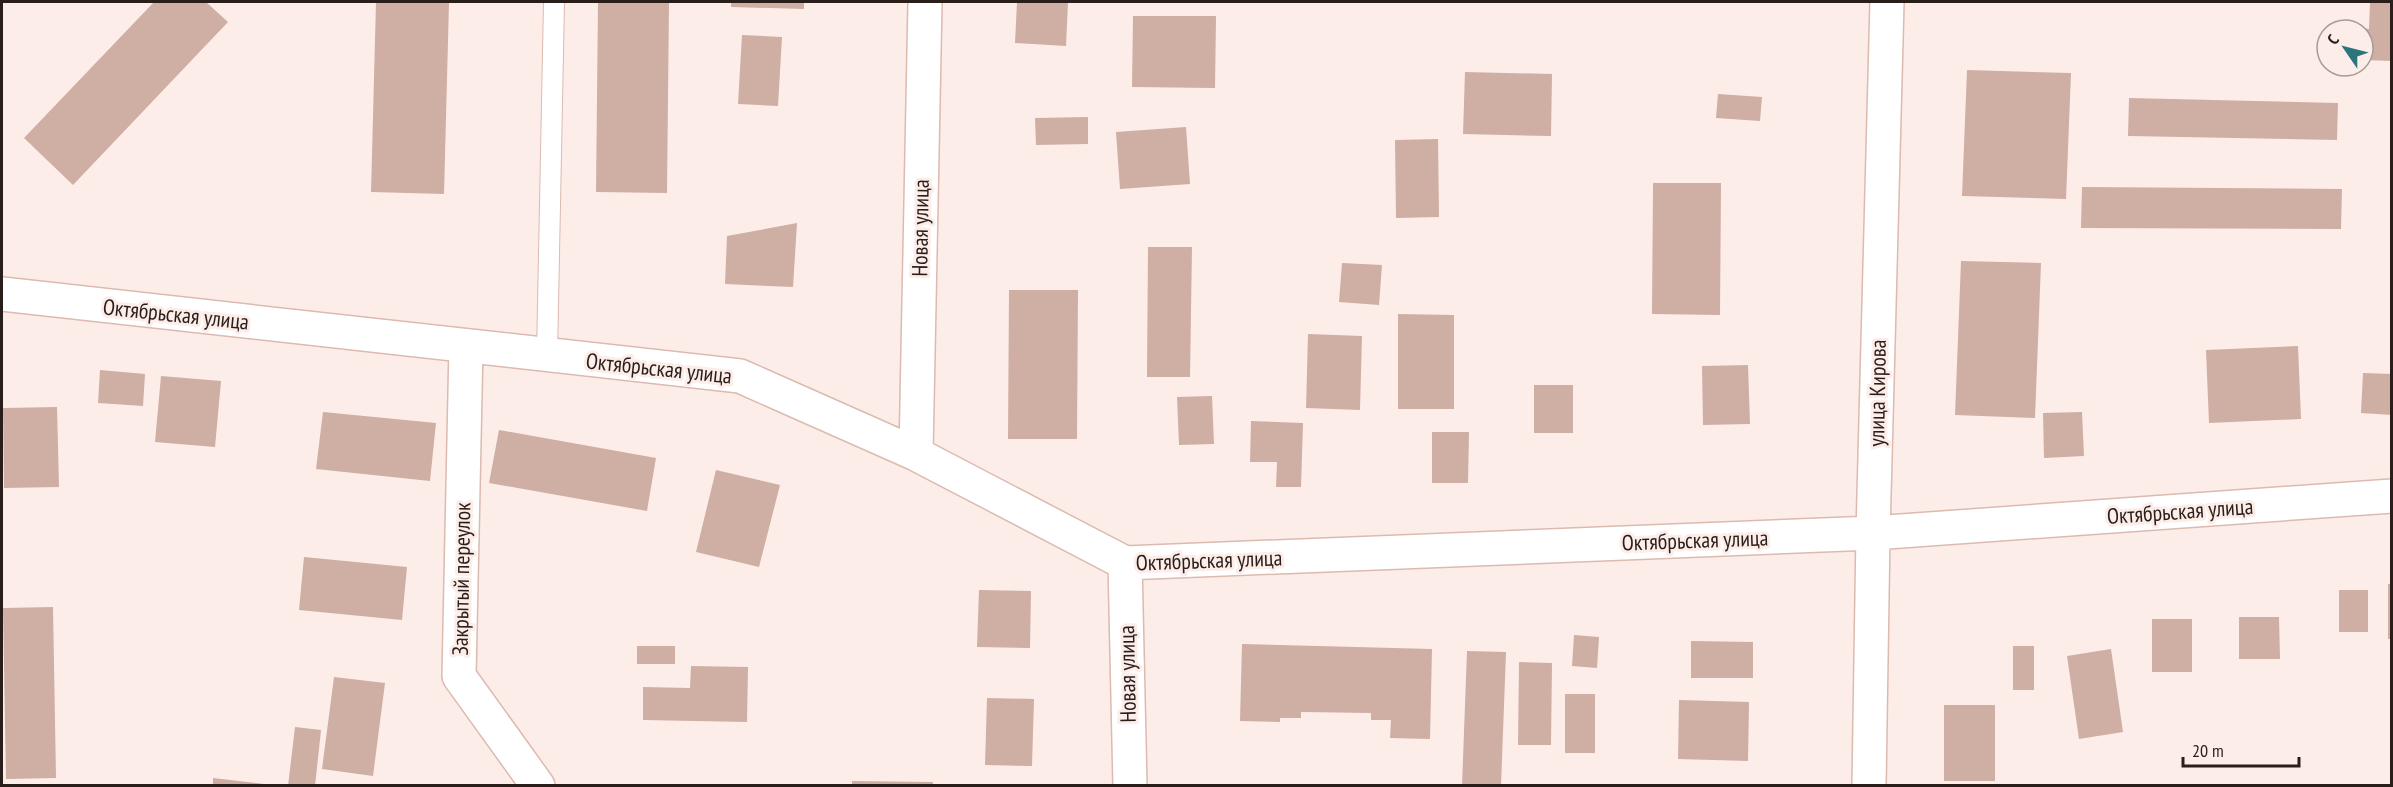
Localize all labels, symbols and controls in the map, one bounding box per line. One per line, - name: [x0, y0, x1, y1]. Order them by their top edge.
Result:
- north arrow: [2315, 18, 2375, 78]
- text: С: [2322, 30, 2343, 48]
- street label: Новая улица: [905, 179, 935, 277]
- street label: Октябрьская улица: [102, 292, 250, 336]
- street label: улица Кирова: [1862, 339, 1892, 447]
- street label: Октябрьская улица: [585, 346, 733, 390]
- street label: Октябрьская улица: [2106, 492, 2254, 530]
- street label: Закрытый переулок: [446, 502, 476, 656]
- street label: Октябрьская улица: [1621, 523, 1769, 557]
- street label: Октябрьская улица: [1135, 543, 1283, 577]
- street label: Новая улица: [1112, 625, 1142, 723]
- scale bar: [2183, 730, 2298, 768]
- text: 20 m: [2192, 739, 2224, 762]

